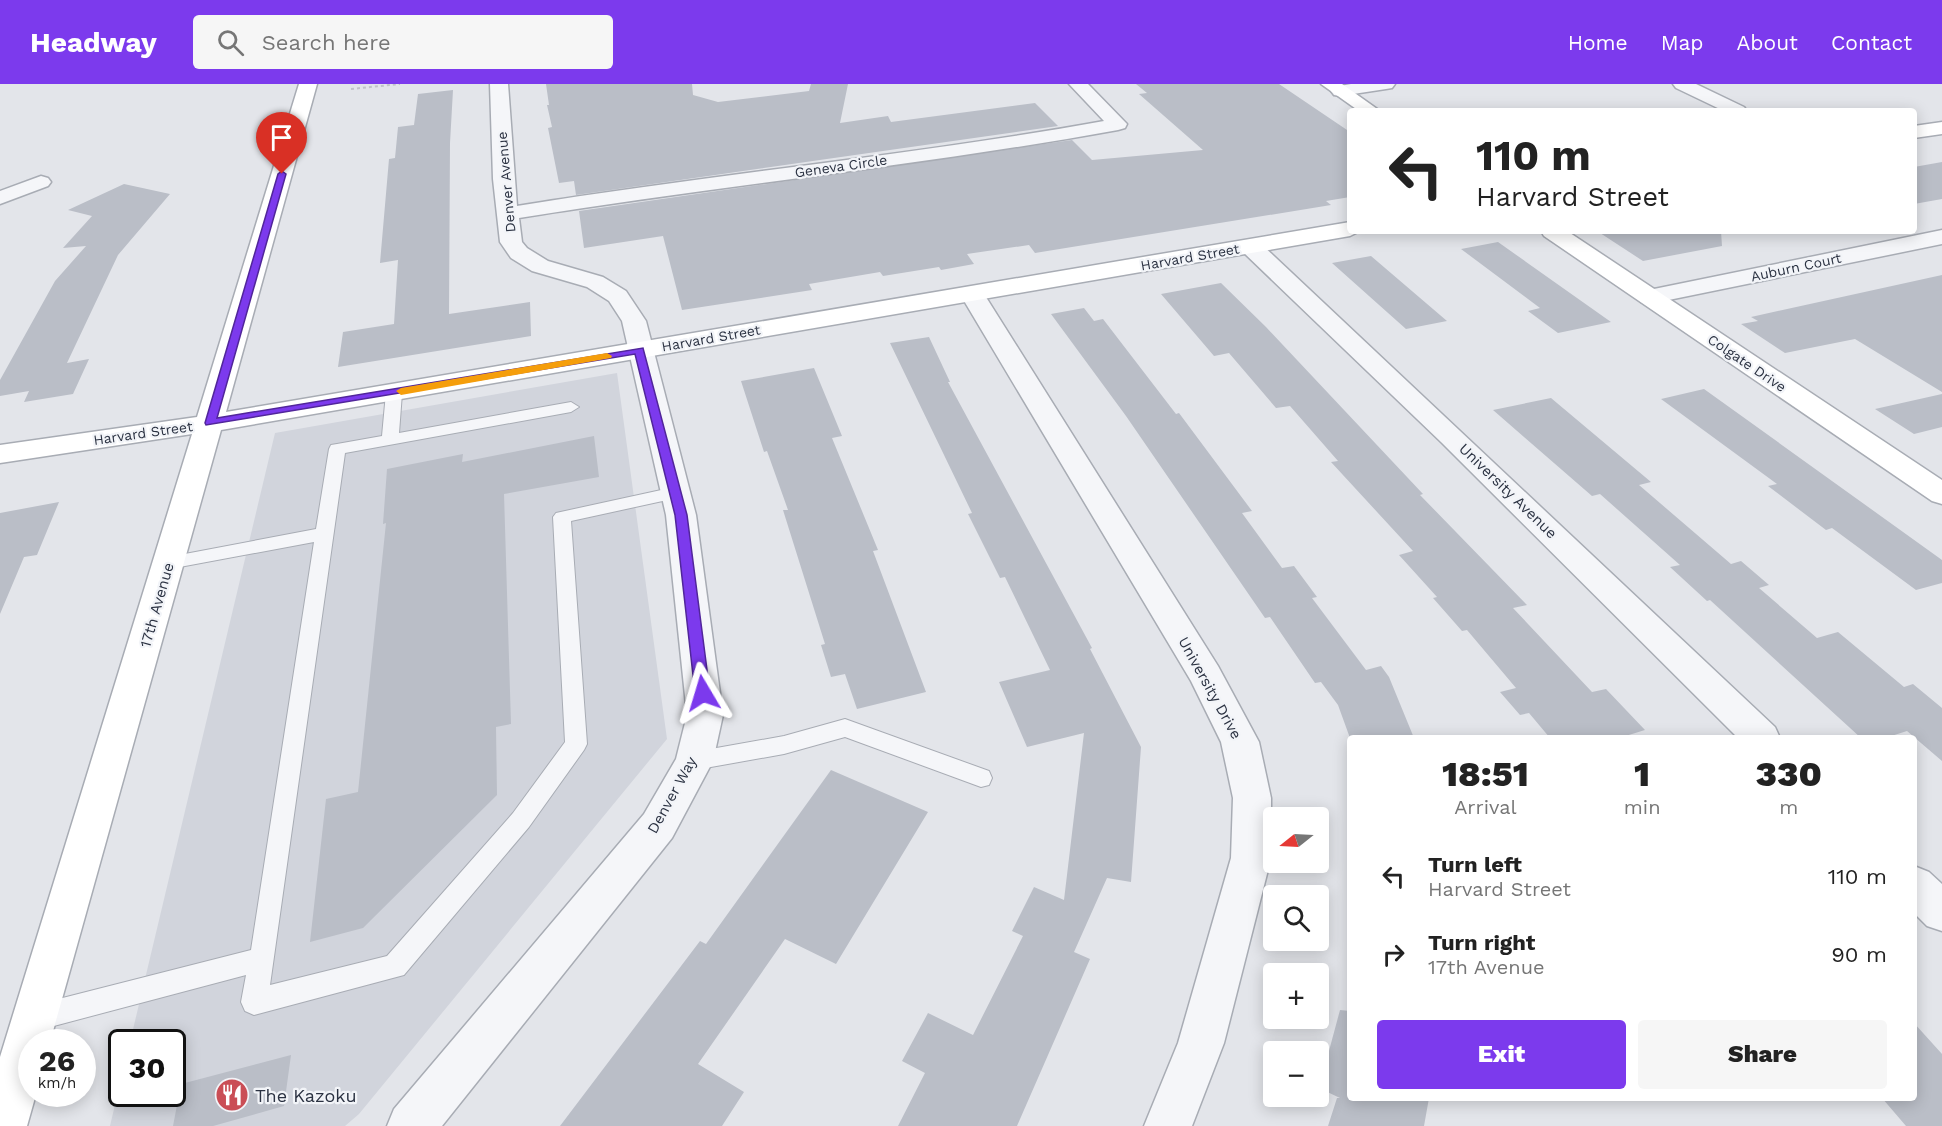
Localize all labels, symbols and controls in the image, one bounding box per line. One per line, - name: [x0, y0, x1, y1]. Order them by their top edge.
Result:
- search box: [193, 15, 613, 69]
- text: Headway: [30, 26, 157, 59]
- icon: search: [214, 26, 247, 59]
- text: Search here: [262, 30, 391, 55]
- text: Home: [1568, 30, 1628, 55]
- text: Map: [1661, 30, 1704, 55]
- text: About: [1737, 30, 1798, 55]
- text: Contact: [1831, 30, 1912, 55]
- pin: [256, 112, 307, 174]
- icon: arrive: [265, 121, 298, 154]
- street label: Denver Avenue: [494, 131, 518, 233]
- text: 110 m: [1476, 131, 1591, 180]
- icon: left: [1377, 132, 1455, 210]
- street label: Geneva Circle: [794, 152, 888, 180]
- text: Harvard Street: [1476, 181, 1669, 213]
- street label: Harvard Street: [1139, 240, 1241, 274]
- street label: Auburn Court: [1749, 250, 1843, 284]
- street label: Harvard Street: [660, 321, 762, 355]
- street label: Colgate Drive: [1705, 331, 1789, 395]
- street label: Harvard Street: [92, 418, 194, 448]
- street label: University Avenue: [1455, 440, 1561, 542]
- street label: 17th Avenue: [136, 561, 178, 649]
- street label: University Drive: [1174, 634, 1246, 742]
- position arrow: [671, 661, 735, 725]
- street label: Denver Way: [643, 753, 701, 837]
- text: 18:51: [1442, 753, 1529, 795]
- text: 1: [1634, 753, 1650, 795]
- text: 330: [1756, 753, 1822, 795]
- text: Arrival: [1454, 795, 1517, 819]
- text: min: [1624, 795, 1661, 819]
- text: m: [1779, 795, 1798, 819]
- north arrow: [1263, 807, 1329, 873]
- map controls: [1263, 807, 1329, 1107]
- text: Turn left: [1428, 852, 1522, 877]
- icon: left: [1377, 860, 1410, 893]
- text: 110 m: [1828, 864, 1887, 889]
- text: Harvard Street: [1428, 877, 1571, 901]
- button: search: [1263, 885, 1329, 951]
- text: Turn right: [1428, 930, 1535, 955]
- icon: right: [1377, 938, 1410, 971]
- text: 90 m: [1831, 942, 1887, 967]
- text: 17th Avenue: [1428, 955, 1545, 979]
- button: +: [1263, 963, 1329, 1029]
- button: Exit: [1377, 1020, 1626, 1089]
- button: Share: [1638, 1020, 1887, 1089]
- speed limit sign: 30: [108, 1029, 186, 1107]
- button: −: [1263, 1041, 1329, 1107]
- text: 26: [39, 1043, 75, 1078]
- text: km/h: [38, 1074, 76, 1092]
- restaurant icon: The Kazoku: [214, 1077, 250, 1113]
- place label: The Kazoku: [255, 1085, 357, 1106]

